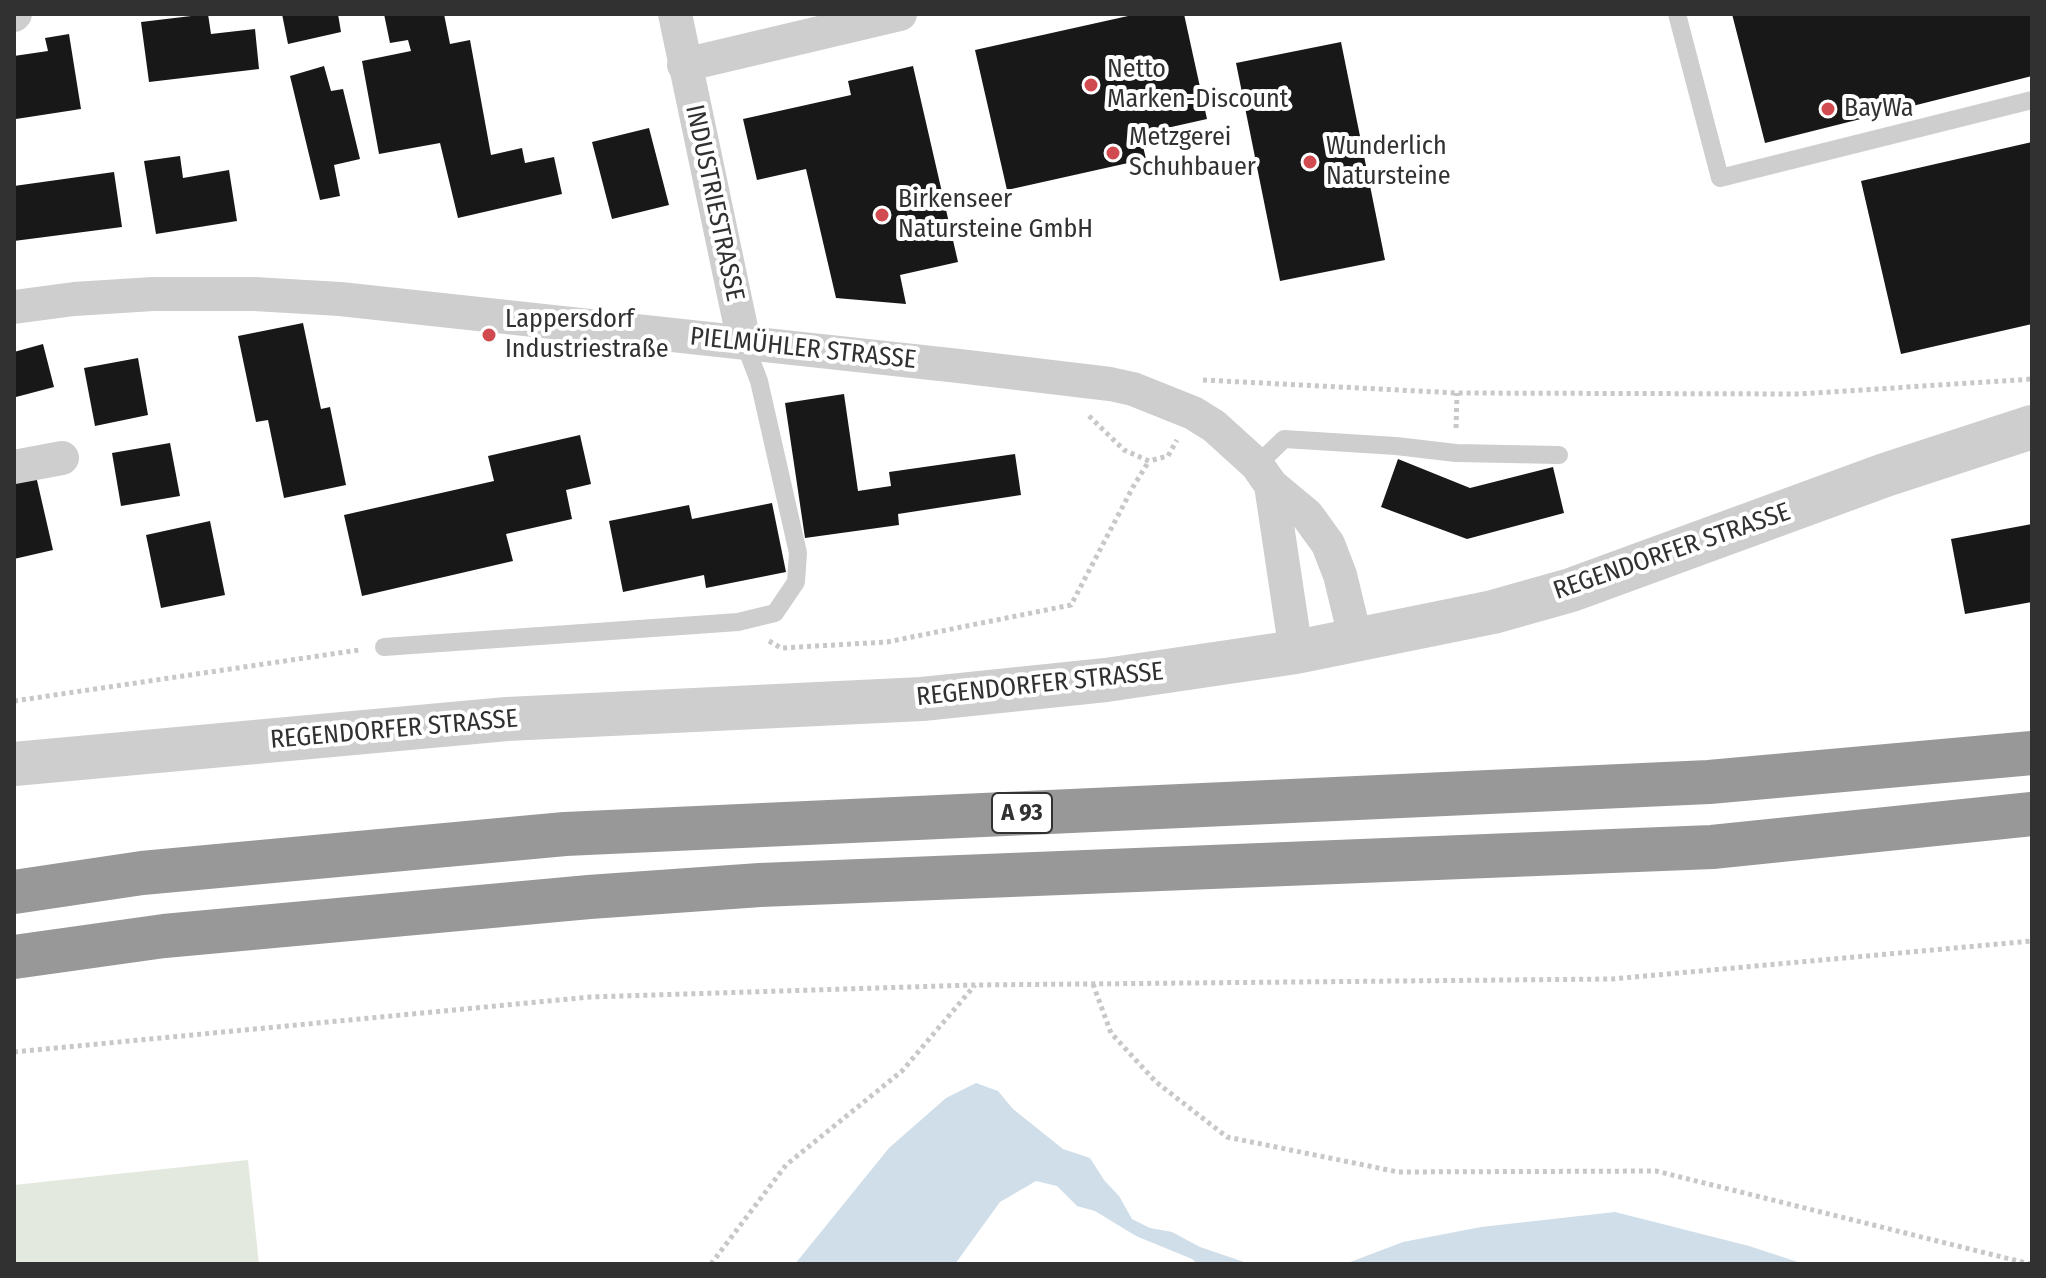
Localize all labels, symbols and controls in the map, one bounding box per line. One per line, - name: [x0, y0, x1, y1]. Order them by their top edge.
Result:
- place label: Netto Marken-Discount: [1107, 54, 1288, 116]
- marker: Netto Marken-Discount: [1082, 76, 1100, 94]
- place label: BayWa: [1844, 93, 1914, 125]
- marker: BayWa: [1819, 100, 1837, 118]
- street label: INDUSTRIESTRASSE: [678, 102, 750, 304]
- place label: Metzgerei Schuhbauer: [1129, 122, 1256, 184]
- place label: Wunderlich Natursteine: [1326, 131, 1450, 192]
- marker: Metzgerei Schuhbauer: [1104, 144, 1122, 162]
- marker: Wunderlich Natursteine: [1301, 153, 1319, 171]
- place label: Birkenseer Natursteine GmbH: [898, 184, 1093, 246]
- marker: Birkenseer Natursteine GmbH: [873, 206, 891, 224]
- place label: Lappersdorf Industriestraße: [505, 304, 668, 366]
- street label: PIELMÜHLER STRASSE: [688, 322, 918, 376]
- marker: Lappersdorf Industriestraße: [480, 326, 498, 344]
- street label: REGENDORFER STRASSE: [1550, 497, 1794, 607]
- street label: REGENDORFER STRASSE: [915, 657, 1165, 713]
- street label: REGENDORFER STRASSE: [269, 704, 519, 756]
- road number: A 93: [992, 793, 1052, 833]

